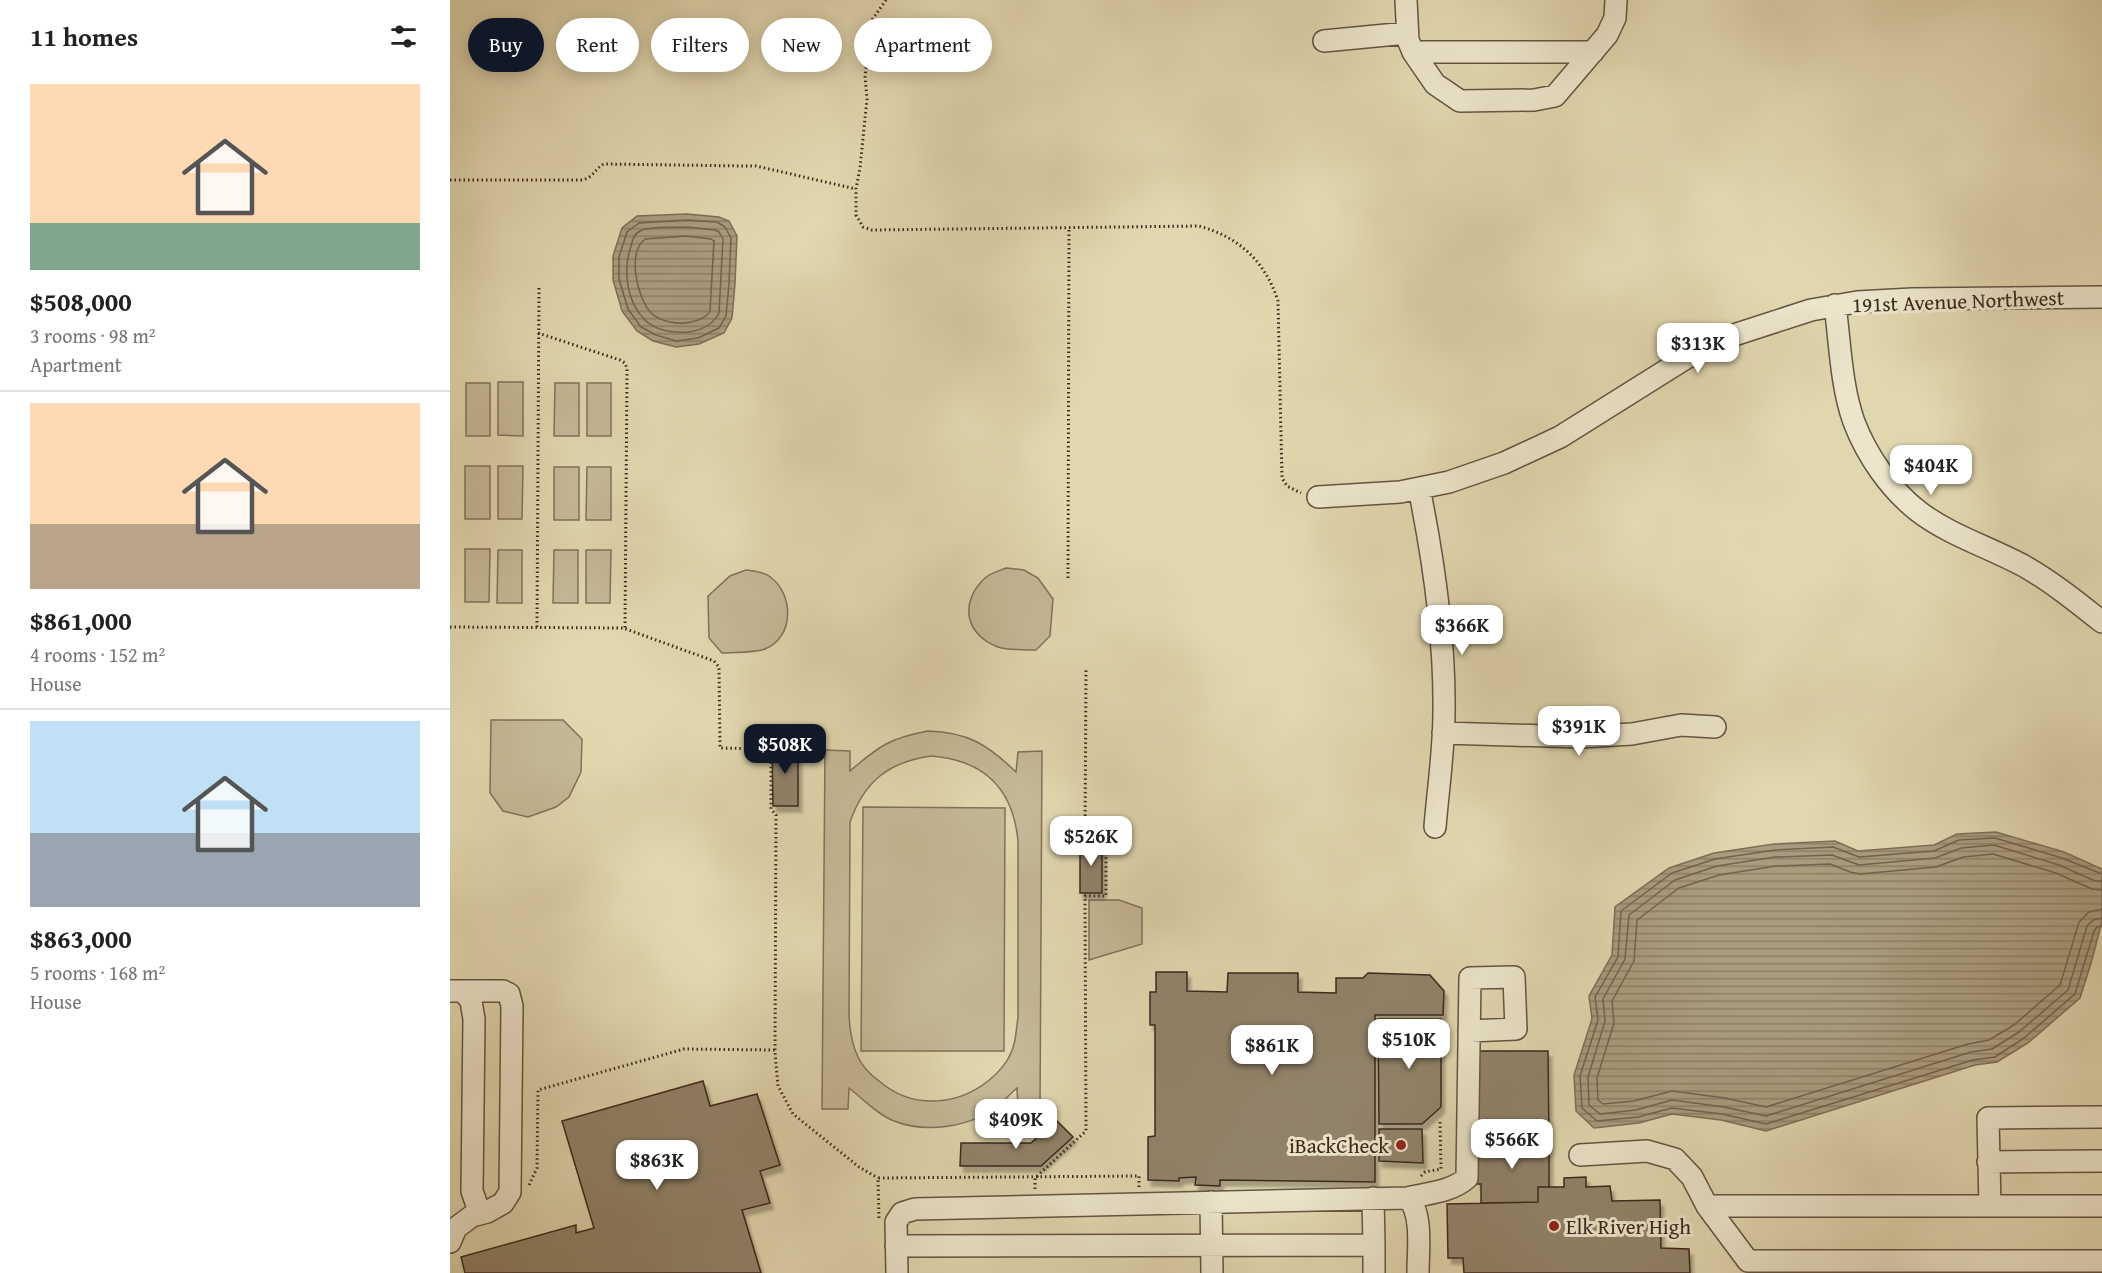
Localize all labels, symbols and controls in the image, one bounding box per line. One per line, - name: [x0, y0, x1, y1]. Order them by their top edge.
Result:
- text: 11 homes: [30, 17, 138, 56]
- chip: Buy: [468, 18, 544, 72]
- chip: Rent: [556, 18, 639, 72]
- chip: Filters: [651, 18, 749, 72]
- chip: New: [761, 18, 842, 72]
- chip: Apartment: [854, 18, 992, 72]
- icon: filters: [387, 20, 420, 53]
- icon: home: [171, 123, 279, 231]
- text: $508,000: [30, 282, 132, 321]
- street label: 191st Avenue Northwest: [1851, 282, 2065, 320]
- text: 3 rooms · 98 m²: [30, 321, 156, 350]
- pin: $313K: [1656, 323, 1740, 374]
- text: $313K: [1671, 328, 1725, 357]
- text: Apartment: [30, 350, 122, 379]
- icon: home: [171, 442, 279, 550]
- pin: $404K: [1889, 445, 1973, 496]
- text: $404K: [1904, 450, 1958, 479]
- text: $861,000: [30, 601, 132, 640]
- pin: $366K: [1420, 605, 1504, 656]
- text: $366K: [1435, 610, 1489, 639]
- text: 4 rooms · 152 m²: [30, 640, 165, 669]
- text: House: [30, 669, 82, 698]
- pin: $391K: [1537, 706, 1621, 757]
- text: $391K: [1552, 711, 1606, 740]
- pin: $508K: [743, 724, 827, 775]
- text: $508K: [758, 729, 812, 758]
- icon: home: [171, 760, 279, 868]
- pin: $526K: [1049, 816, 1133, 867]
- text: $526K: [1064, 821, 1118, 850]
- text: $863,000: [30, 919, 132, 958]
- text: 5 rooms · 168 m²: [30, 958, 165, 987]
- text: House: [30, 987, 82, 1016]
- pin: $510K: [1367, 1019, 1451, 1070]
- text: $510K: [1382, 1024, 1436, 1053]
- pin: $861K: [1230, 1025, 1314, 1076]
- text: $861K: [1245, 1030, 1299, 1059]
- pin: $409K: [974, 1099, 1058, 1150]
- text: $409K: [989, 1104, 1043, 1133]
- pin: $566K: [1470, 1119, 1554, 1170]
- text: $566K: [1485, 1124, 1539, 1153]
- place label: iBackCheck: [1289, 1130, 1389, 1161]
- marker: iBackCheck: [1394, 1138, 1408, 1152]
- pin: $863K: [615, 1140, 699, 1191]
- text: $863K: [630, 1145, 684, 1174]
- place label: Elk River High: [1566, 1211, 1691, 1242]
- marker: Elk River High: [1547, 1219, 1561, 1233]

